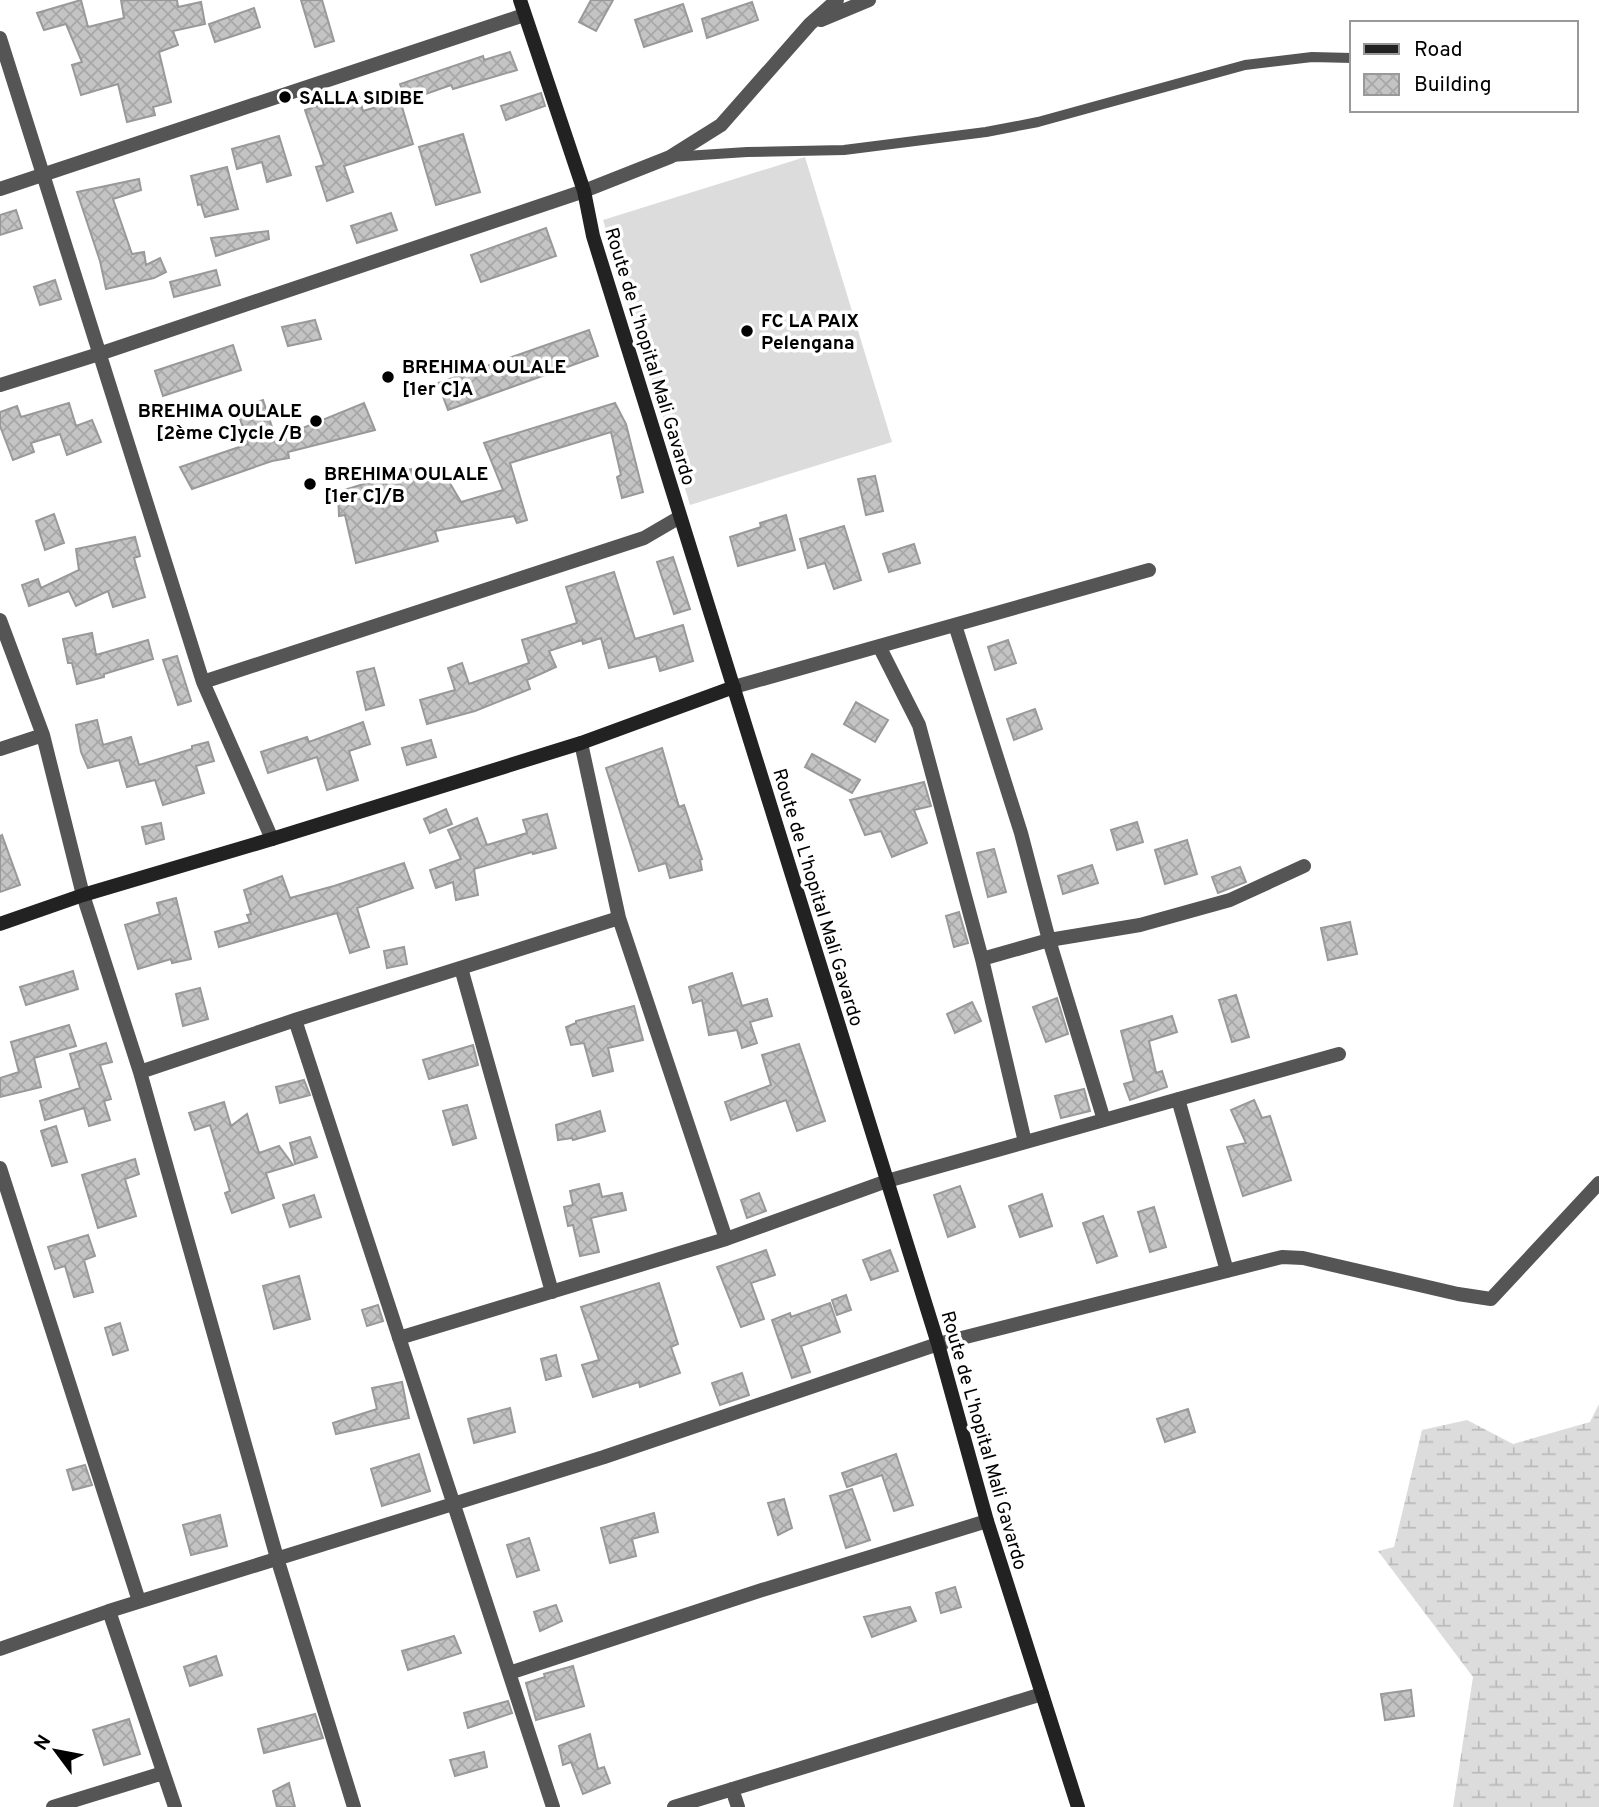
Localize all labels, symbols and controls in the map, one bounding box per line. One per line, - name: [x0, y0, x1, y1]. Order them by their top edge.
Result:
- legend: [1350, 21, 1578, 112]
- text: Road: [1414, 37, 1463, 64]
- text: Building: [1414, 72, 1492, 99]
- place label: SALLA SIDIBE: [299, 87, 424, 111]
- marker: SALLA SIDIBE: [277, 89, 293, 105]
- street label: Route de L'hopital Mali Gavardo: [598, 225, 700, 488]
- place label: FC LA PAIX Pelengana: [761, 310, 859, 356]
- marker: FC LA PAIX Pelengana: [739, 323, 755, 339]
- place label: BREHIMA OULALE [1er C]A: [402, 356, 566, 402]
- marker: BREHIMA OULALE [1er C]A: [380, 369, 396, 385]
- place label: BREHIMA OULALE [2ème C]ycle /B: [138, 400, 302, 446]
- marker: BREHIMA OULALE [2ème C]ycle /B: [308, 413, 324, 429]
- place label: BREHIMA OULALE [1er C]/B: [324, 463, 488, 509]
- marker: BREHIMA OULALE [1er C]/B: [302, 476, 318, 492]
- street label: Route de L'hopital Mali Gavardo: [766, 766, 868, 1029]
- street label: Route de L'hopital Mali Gavardo: [935, 1308, 1032, 1573]
- north arrow: [21, 1716, 91, 1786]
- text: N: [29, 1731, 57, 1755]

